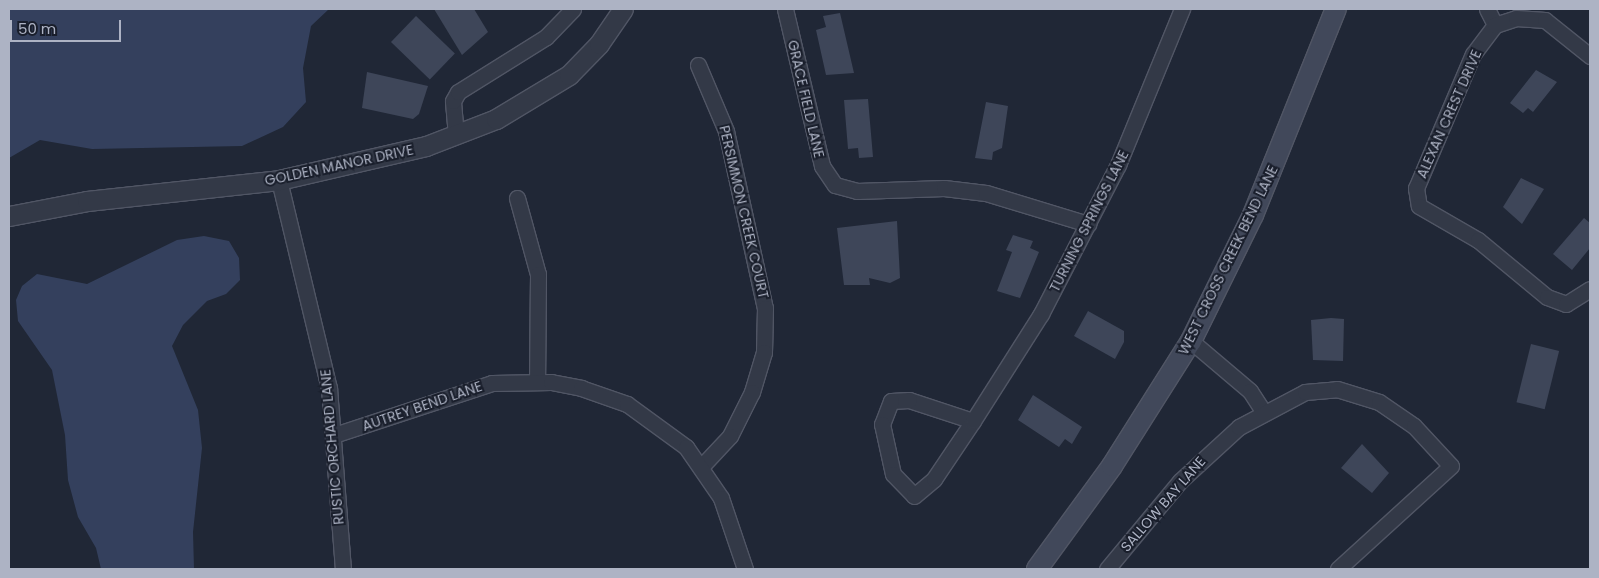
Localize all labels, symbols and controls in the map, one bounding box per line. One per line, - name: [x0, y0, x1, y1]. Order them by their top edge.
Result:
- scale bar: [12, 10, 124, 42]
- text: 50 m: [18, 18, 56, 39]
- street label: GRACE FIELD LANE: [784, 38, 828, 160]
- street label: ALEXAN CREST DRIVE: [1413, 47, 1485, 181]
- street label: PERSIMMON CREEK COURT: [716, 124, 772, 300]
- street label: GOLDEN MANOR DRIVE: [263, 141, 415, 189]
- street label: TURNING SPRINGS LANE: [1046, 147, 1132, 295]
- street label: WEST CROSS CREEK BEND LANE: [1175, 163, 1281, 357]
- street label: RUSTIC ORCHARD LANE: [317, 369, 347, 525]
- street label: AUTREY BEND LANE: [360, 378, 484, 434]
- street label: SALLOW BAY LANE: [1117, 453, 1209, 555]

